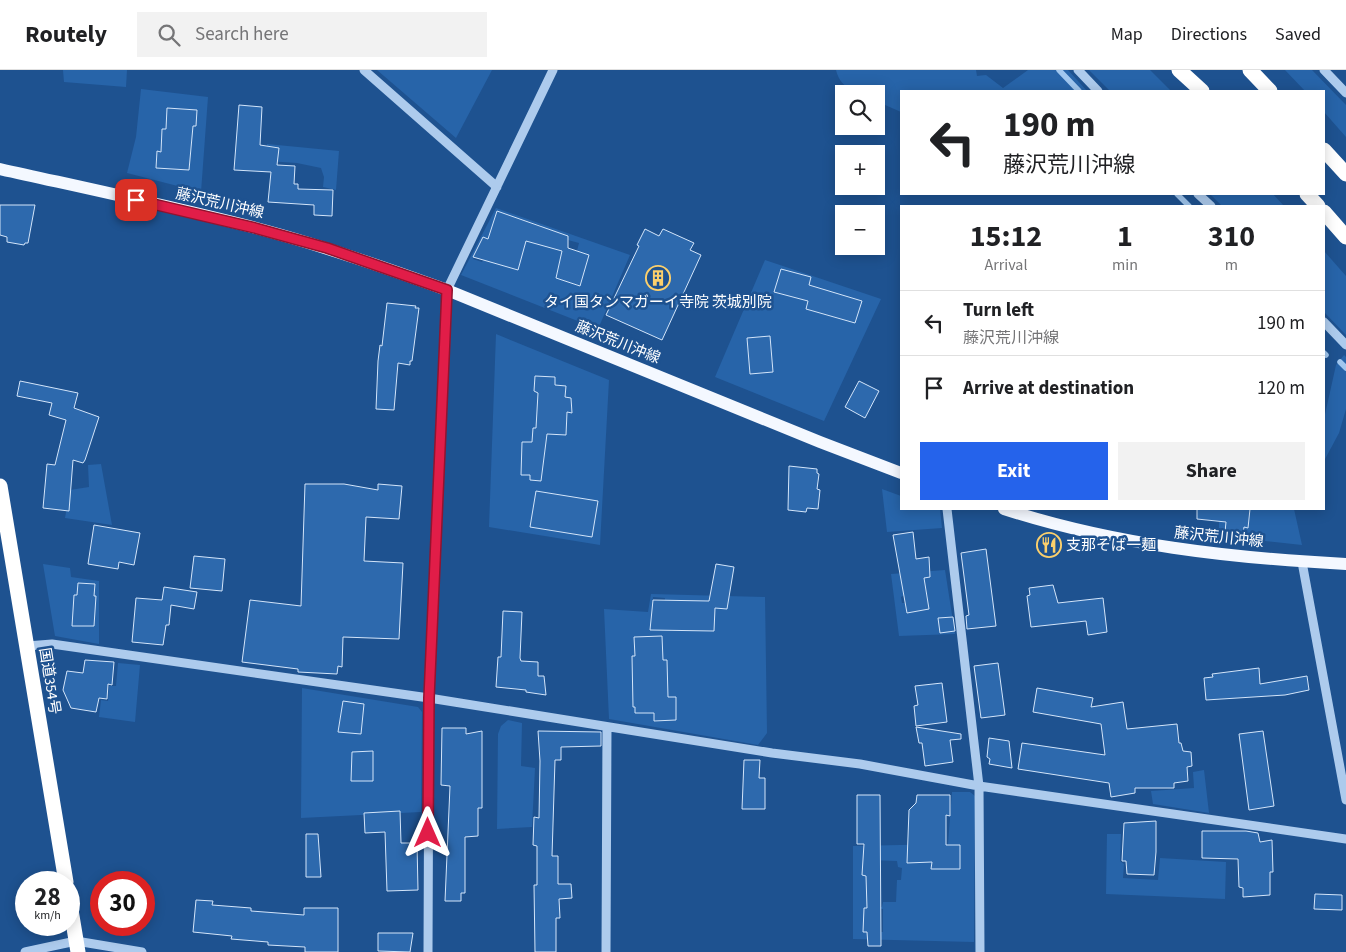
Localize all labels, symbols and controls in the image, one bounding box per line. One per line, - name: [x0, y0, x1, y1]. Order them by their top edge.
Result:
- search box: [137, 12, 487, 57]
- text: Routely: [25, 17, 107, 52]
- icon: search: [155, 21, 183, 49]
- text: Search here: [195, 21, 289, 48]
- text: Map: [1111, 22, 1143, 47]
- text: Directions: [1171, 22, 1247, 47]
- text: Saved: [1275, 22, 1321, 47]
- map controls: [835, 85, 885, 255]
- button: search: [835, 85, 885, 135]
- text: 190 m: [1003, 100, 1095, 150]
- icon: left: [920, 110, 985, 175]
- button: +: [835, 145, 885, 195]
- text: 藤沢荒川沖線: [1003, 149, 1135, 181]
- pin: [115, 179, 157, 221]
- street label: 藤沢荒川沖線: [174, 183, 266, 224]
- icon: arrive: [122, 186, 150, 214]
- button: −: [835, 205, 885, 255]
- text: 15:12: [970, 215, 1042, 258]
- text: 1: [1117, 215, 1133, 258]
- text: 310: [1208, 215, 1255, 258]
- text: Arrival: [984, 254, 1027, 276]
- text: min: [1112, 254, 1138, 276]
- text: m: [1225, 254, 1238, 276]
- building icon: タイ国タンマガーイ寺院 茨城別院: [645, 265, 671, 291]
- place label: タイ国タンマガーイ寺院 茨城別院: [544, 292, 772, 313]
- text: Turn left: [963, 297, 1034, 324]
- icon: left: [920, 309, 948, 337]
- text: 190 m: [1257, 310, 1305, 337]
- street label: 藤沢荒川沖線: [572, 316, 663, 369]
- text: 藤沢荒川沖線: [963, 327, 1059, 349]
- icon: arrive: [920, 374, 948, 402]
- text: Arrive at destination: [963, 375, 1134, 402]
- text: 120 m: [1257, 375, 1305, 402]
- button: Exit: [920, 442, 1108, 500]
- button: Share: [1118, 442, 1305, 500]
- street label: 藤沢荒川沖線: [1173, 522, 1265, 553]
- restaurant icon: 支那そば一麺: [1036, 532, 1062, 558]
- place label: 支那そば一麺: [1066, 535, 1156, 556]
- street label: 国道354号: [34, 646, 65, 716]
- position arrow: [401, 806, 453, 858]
- speed limit sign: 30: [90, 871, 155, 936]
- text: 28: [34, 879, 61, 915]
- text: km/h: [34, 907, 61, 924]

